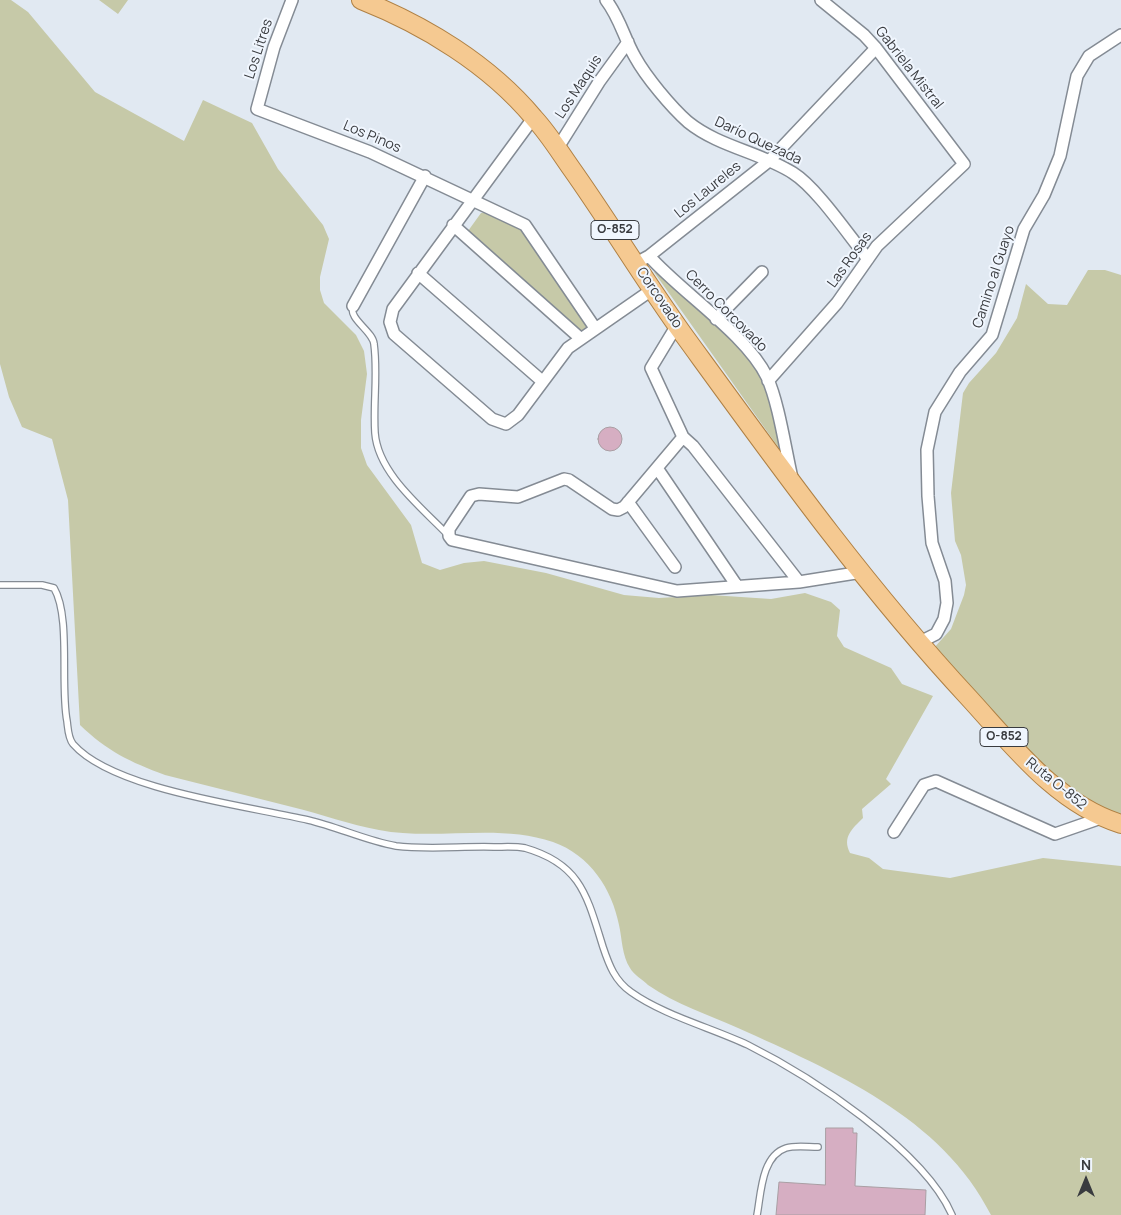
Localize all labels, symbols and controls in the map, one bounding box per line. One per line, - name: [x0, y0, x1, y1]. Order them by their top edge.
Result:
- street label: Los Litres: [241, 17, 277, 81]
- street label: Gabriela Mistral: [872, 23, 946, 113]
- street label: Los Maquis: [552, 52, 606, 122]
- street label: Darío Quezada: [712, 114, 804, 168]
- street label: Los Pinos: [341, 117, 403, 157]
- street label: Los Laureles: [671, 158, 745, 222]
- road number: O-852: [591, 220, 639, 240]
- street label: Camino al Guayo: [969, 223, 1019, 331]
- street label: Las Rosas: [824, 229, 876, 291]
- street label: Corcovado: [633, 264, 685, 332]
- street label: Cerro Corcovado: [682, 267, 770, 355]
- road number: O-852: [980, 728, 1028, 746]
- street label: Ruta O-852: [1022, 754, 1090, 814]
- north arrow: [1061, 1155, 1111, 1205]
- text: N: [1081, 1155, 1091, 1174]

